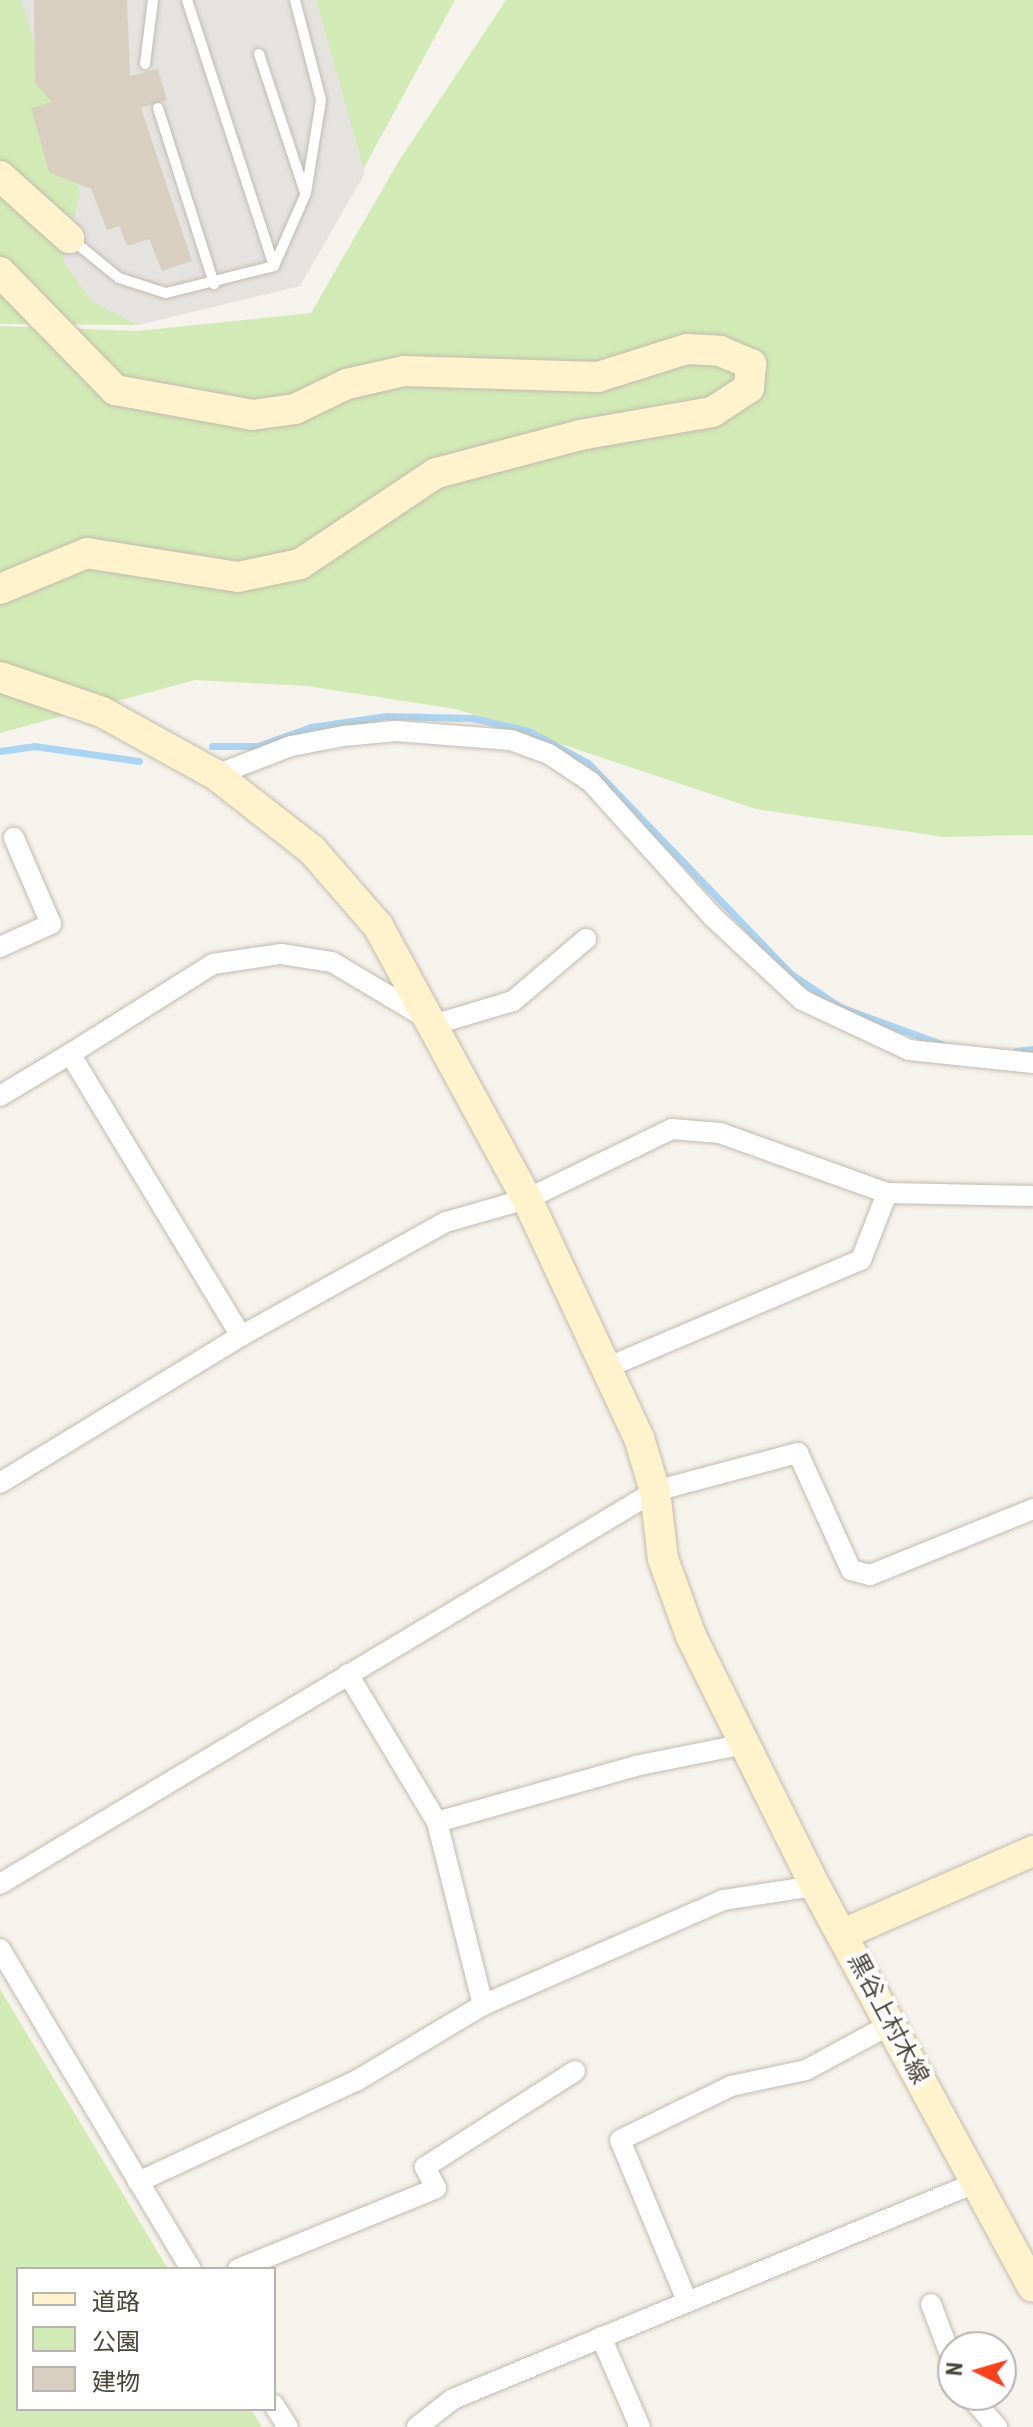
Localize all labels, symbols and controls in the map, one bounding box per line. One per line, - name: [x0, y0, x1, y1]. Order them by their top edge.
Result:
- street label: 黒谷上村木線: [841, 1949, 935, 2089]
- legend: [16, 2267, 276, 2411]
- text: 道路: [92, 2288, 140, 2316]
- text: 公園: [92, 2328, 140, 2356]
- north arrow: [937, 2331, 1017, 2411]
- text: N: [942, 2361, 968, 2377]
- text: 建物: [92, 2368, 140, 2396]

